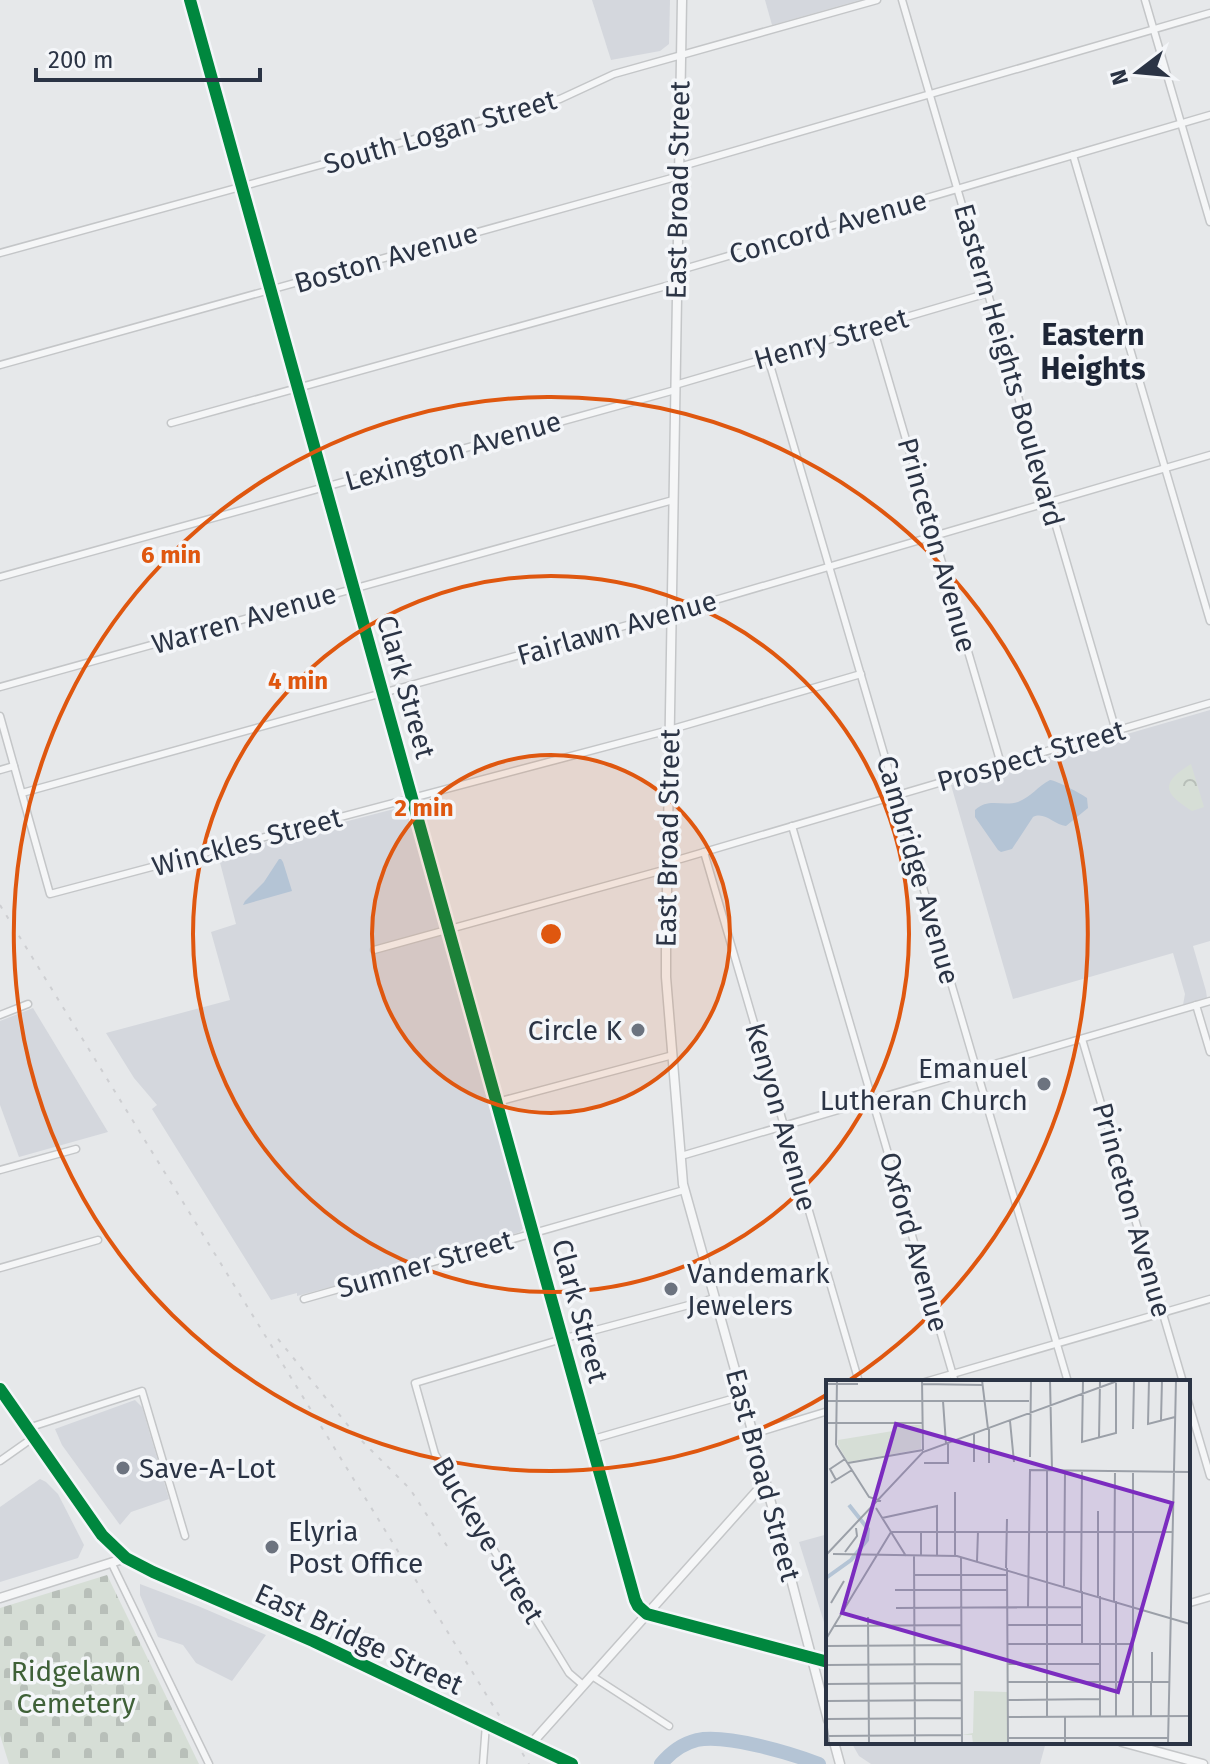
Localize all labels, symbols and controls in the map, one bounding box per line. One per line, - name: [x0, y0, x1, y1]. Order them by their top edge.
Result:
- scale bar: [36, 32, 260, 82]
- north arrow: [1098, 32, 1178, 112]
- text: 200 m: [48, 46, 114, 74]
- text: N: [1104, 67, 1134, 88]
- street label: East Broad Street: [660, 80, 696, 300]
- street label: South Logan Street: [320, 83, 561, 181]
- street label: Concord Avenue: [725, 183, 931, 271]
- street label: Eastern Heights Boulevard: [947, 200, 1071, 530]
- street label: Boston Avenue: [290, 216, 482, 300]
- street label: Henry Street: [750, 301, 913, 377]
- district label: Eastern Heights: [1041, 317, 1145, 387]
- street label: Lexington Avenue: [341, 404, 565, 498]
- street label: Princeton Avenue: [891, 434, 983, 656]
- text: 6 min: [141, 541, 201, 569]
- street label: Warren Avenue: [148, 577, 340, 661]
- street label: Fairlawn Avenue: [513, 584, 721, 672]
- street label: Clark Street: [370, 612, 442, 763]
- text: 4 min: [268, 667, 328, 695]
- street label: Prospect Street: [933, 713, 1130, 799]
- street label: East Broad Street: [650, 728, 686, 948]
- street label: Cambridge Avenue: [870, 752, 966, 988]
- text: 2 min: [395, 794, 454, 822]
- street label: Winckles Street: [149, 801, 346, 883]
- centre of rings: [537, 920, 565, 948]
- place label: Circle K: [528, 1014, 623, 1047]
- street label: Kenyon Avenue: [738, 1019, 824, 1215]
- marker: Circle K: [629, 1021, 647, 1039]
- place label: Emanuel Lutheran Church: [820, 1052, 1028, 1117]
- marker: Emanuel Lutheran Church: [1035, 1075, 1053, 1093]
- street label: Princeton Avenue: [1086, 1099, 1178, 1321]
- street label: Oxford Avenue: [873, 1148, 955, 1336]
- street label: Sumner Street: [333, 1223, 518, 1305]
- street label: Clark Street: [545, 1236, 615, 1387]
- place label: Vandemark Jewelers: [687, 1257, 830, 1322]
- marker: Vandemark Jewelers: [662, 1280, 680, 1298]
- street label: East Broad Street: [719, 1365, 807, 1586]
- inset map: [826, 1380, 1190, 1744]
- street label: Buckeye Street: [425, 1451, 551, 1630]
- place label: Save-A-Lot: [139, 1452, 277, 1485]
- marker: Save-A-Lot: [114, 1459, 132, 1477]
- place label: Elyria Post Office: [288, 1515, 423, 1580]
- marker: Elyria Post Office: [263, 1538, 281, 1556]
- street label: East Bridge Street: [250, 1576, 469, 1702]
- park label: Ridgelawn Cemetery: [11, 1655, 141, 1720]

